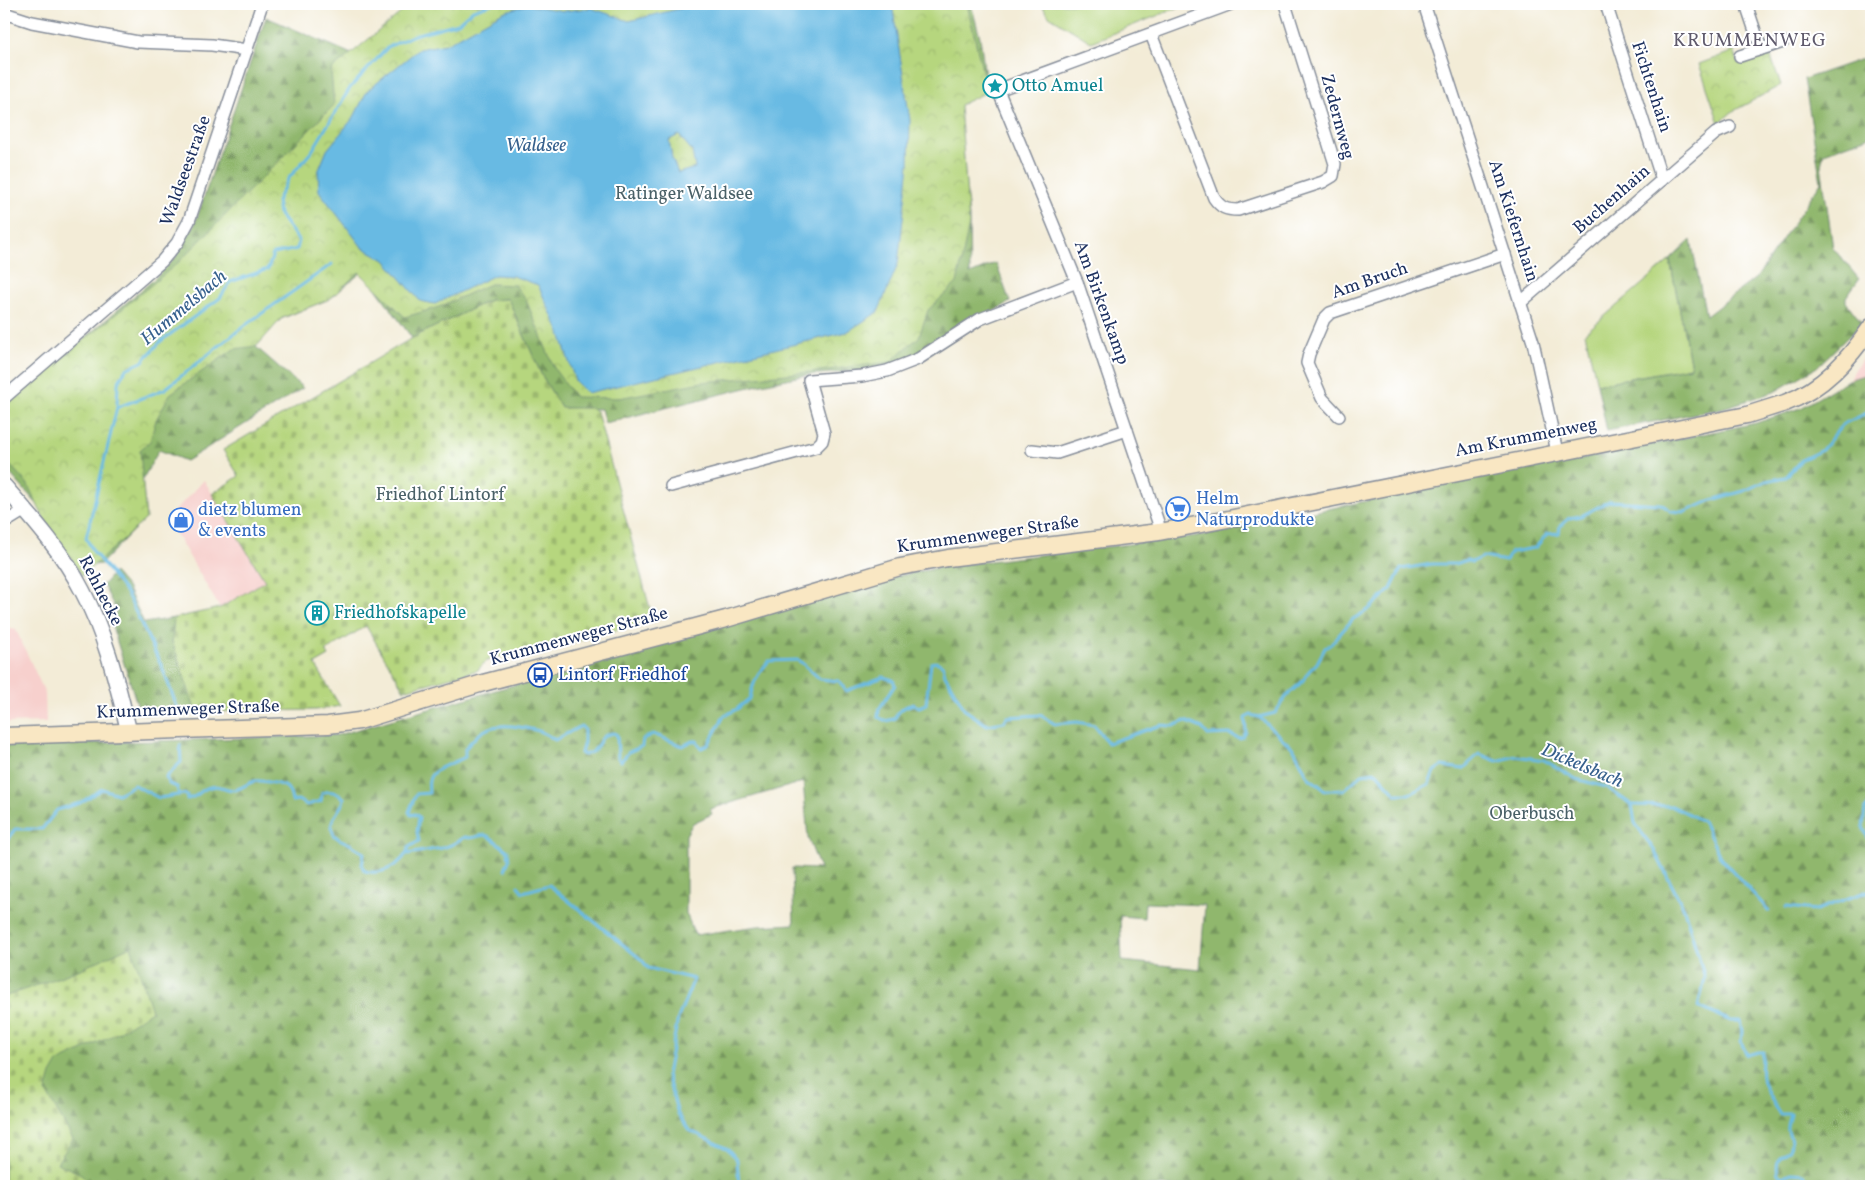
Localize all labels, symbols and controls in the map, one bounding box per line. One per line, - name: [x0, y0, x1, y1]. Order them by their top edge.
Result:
- district label: KRUMMENWEG: [1673, 28, 1827, 54]
- street label: Fichtenhain: [1624, 38, 1678, 136]
- street label: Zedernweg: [1314, 71, 1360, 163]
- place icon: Otto Amuel: [982, 73, 1008, 99]
- place label: Otto Amuel: [1012, 74, 1103, 99]
- street label: Waldseestraße: [154, 112, 218, 230]
- water label: Waldsee: [506, 133, 566, 159]
- street label: Am Kiefernhain: [1481, 157, 1545, 286]
- street label: Buchenhain: [1568, 159, 1656, 241]
- park label: Ratinger Waldsee: [615, 182, 753, 207]
- street label: Am Birkenkamp: [1067, 238, 1135, 368]
- street label: Am Bruch: [1328, 256, 1412, 306]
- water label: Hummelsbach: [135, 264, 233, 352]
- street label: Am Krummenweg: [1453, 412, 1599, 464]
- park label: Friedhof Lintorf: [376, 483, 506, 508]
- place label: Helm Naturprodukte: [1196, 487, 1314, 533]
- supermarket icon: Helm Naturprodukte: [1165, 496, 1191, 522]
- place label: dietz blumen & events: [198, 498, 302, 544]
- shop icon: dietz blumen & events: [168, 507, 194, 533]
- street label: Krummenweger Straße: [895, 510, 1081, 560]
- street label: Rehhecke: [72, 551, 128, 631]
- building icon: Friedhofskapelle: [304, 600, 330, 626]
- place label: Friedhofskapelle: [334, 601, 466, 626]
- street label: Krummenweger Straße: [487, 601, 671, 673]
- bus stop icon: Lintorf Friedhof: [527, 662, 553, 688]
- place label: Lintorf Friedhof: [558, 663, 689, 688]
- street label: Krummenweger Straße: [96, 694, 280, 726]
- water label: Dickelsbach: [1537, 737, 1627, 795]
- park label: Oberbusch: [1489, 802, 1575, 827]

